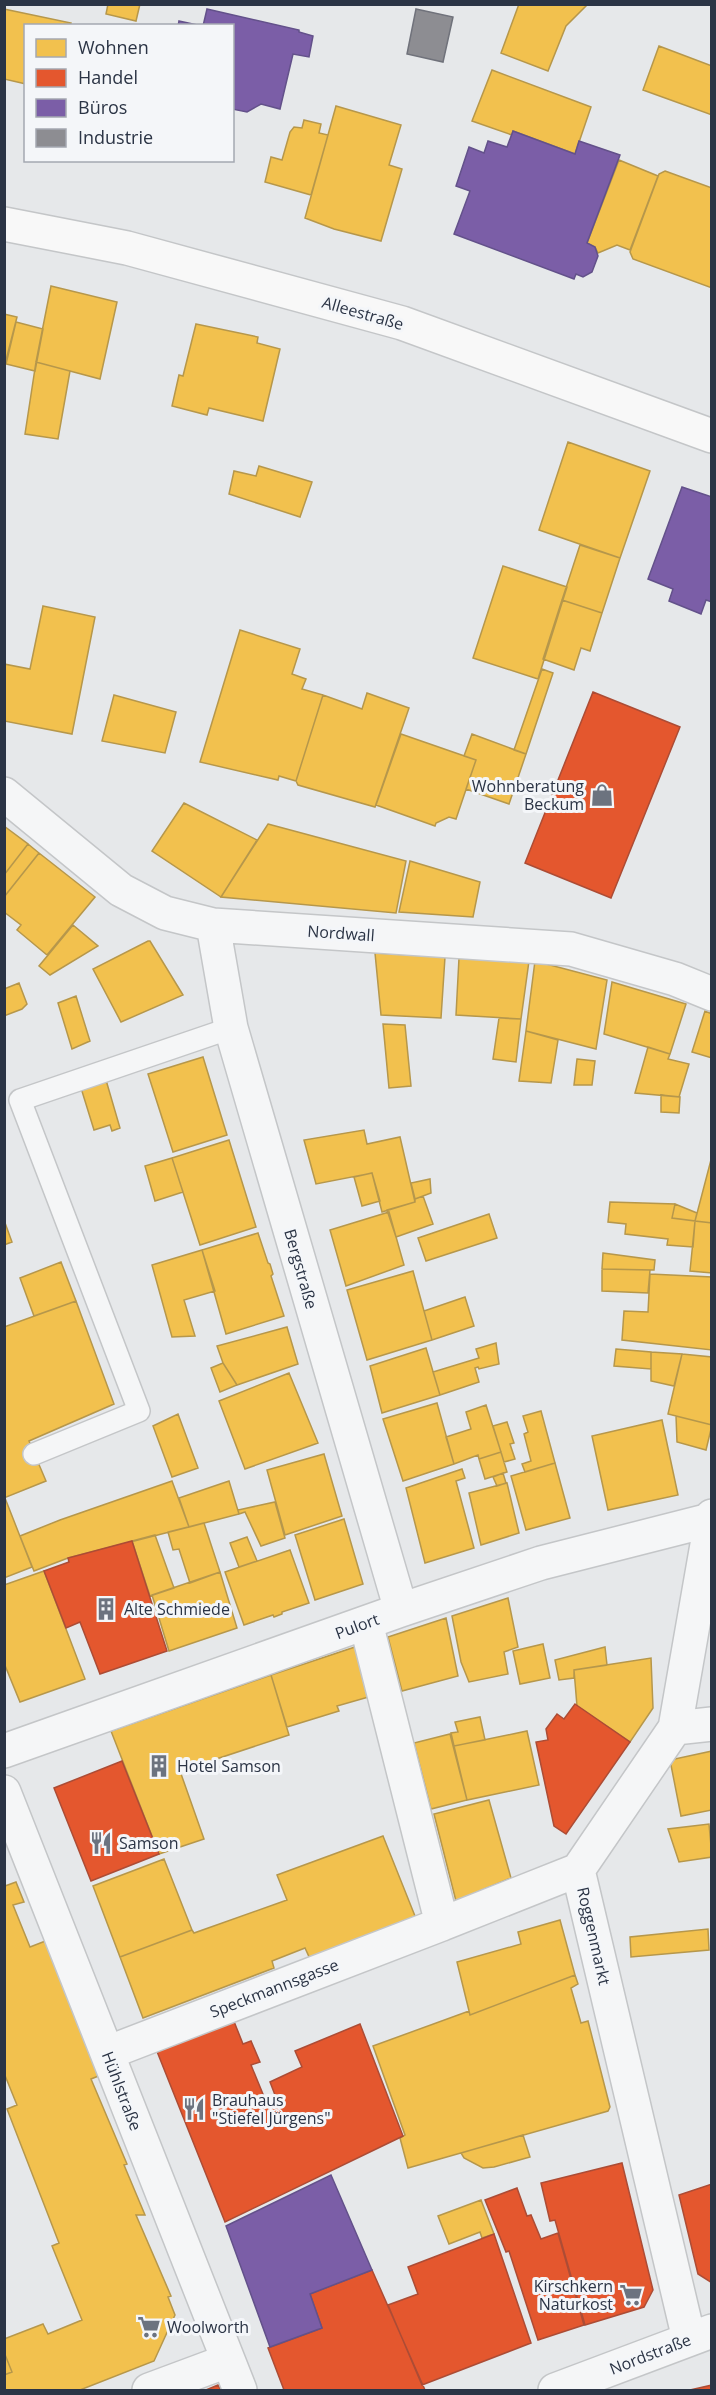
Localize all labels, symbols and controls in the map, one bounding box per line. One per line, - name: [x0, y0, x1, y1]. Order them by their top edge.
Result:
- legend: [24, 24, 234, 162]
- text: Wohnen: [78, 35, 149, 59]
- text: Handel: [78, 65, 138, 89]
- text: Büros: [78, 95, 127, 119]
- text: Industrie: [78, 125, 153, 149]
- street label: Alleestraße: [320, 291, 406, 335]
- place label: Wohnberatung Beckum: [472, 775, 584, 815]
- shop icon: Wohnberatung Beckum: [589, 782, 615, 808]
- street label: Nordwall: [307, 920, 375, 946]
- street label: Bergstraße: [279, 1226, 323, 1312]
- building icon: Alte Schmiede: [93, 1596, 119, 1622]
- place label: Alte Schmiede: [124, 1598, 230, 1620]
- street label: Pulort: [332, 1608, 382, 1644]
- building icon: Hotel Samson: [146, 1753, 172, 1779]
- place label: Hotel Samson: [177, 1755, 281, 1777]
- restaurant icon: Samson: [88, 1830, 114, 1856]
- place label: Samson: [119, 1832, 179, 1854]
- street label: Roggenmarkt: [572, 1885, 616, 1987]
- street label: Speckmannsgasse: [206, 1953, 342, 2023]
- street label: Hühlstraße: [97, 2048, 147, 2134]
- place label: Brauhaus "Stiefel Jürgens": [212, 2089, 331, 2129]
- restaurant icon: Brauhaus "Stiefel Jürgens": [181, 2096, 207, 2122]
- place label: Kirschkern Naturkost: [534, 2275, 613, 2315]
- supermarket icon: Kirschkern Naturkost: [618, 2282, 644, 2308]
- supermarket icon: Woolworth: [136, 2314, 162, 2340]
- place label: Woolworth: [167, 2316, 249, 2338]
- street label: Nordstraße: [606, 2328, 694, 2380]

